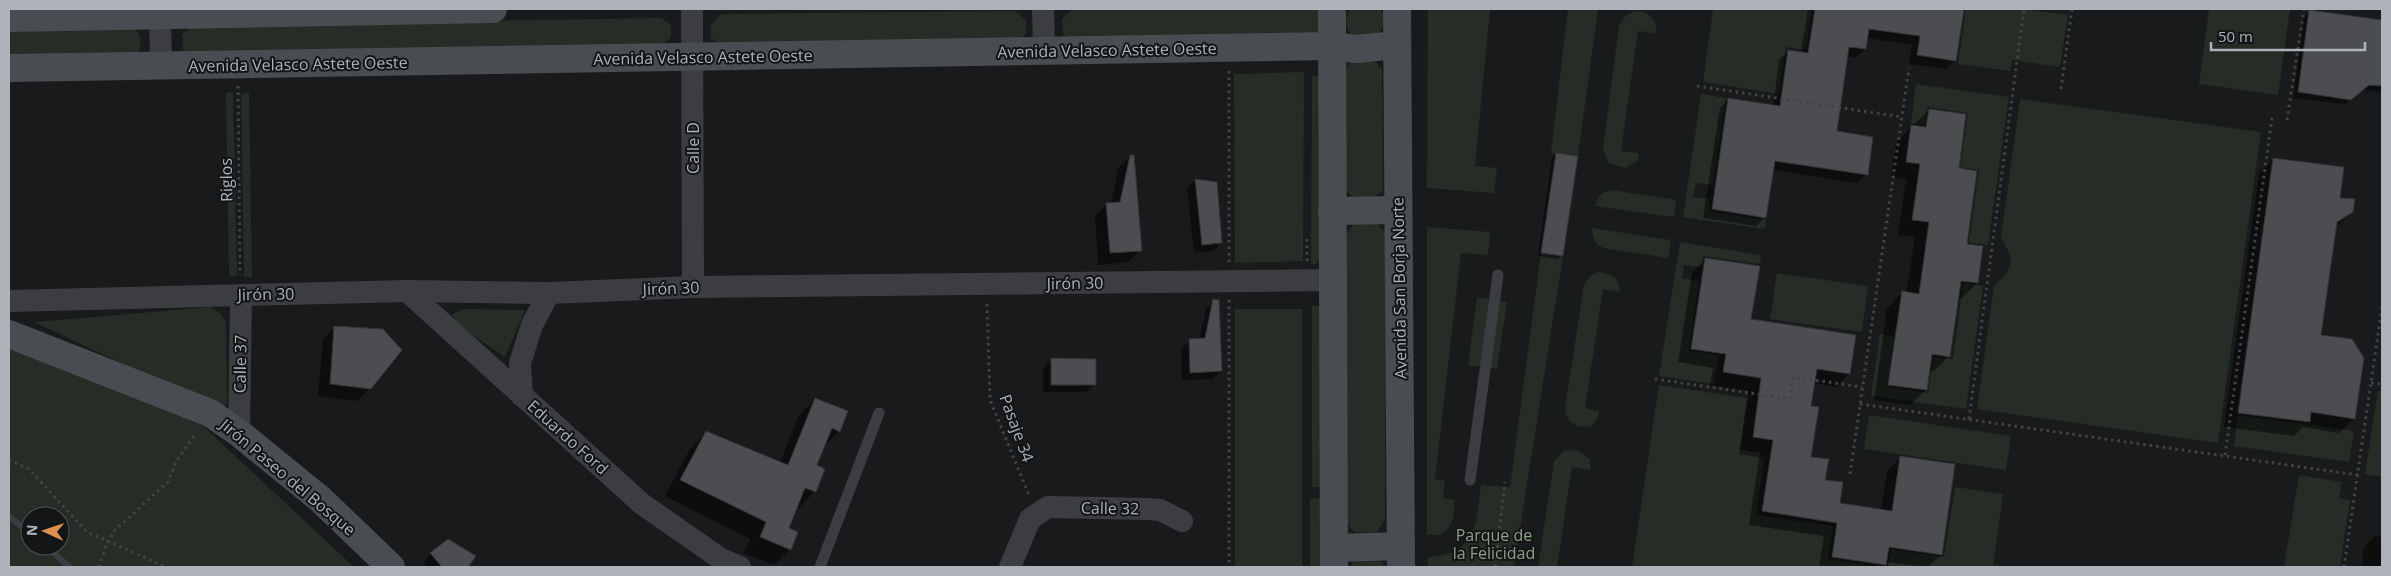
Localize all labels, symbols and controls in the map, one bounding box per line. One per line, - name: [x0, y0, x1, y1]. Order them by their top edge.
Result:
- scale bar: [2211, 20, 2365, 52]
- text: 50 m: [2218, 26, 2253, 46]
- street label: Avenida Velasco Astete Oeste: [997, 37, 1217, 63]
- street label: Avenida Velasco Astete Oeste: [593, 44, 813, 70]
- street label: Avenida Velasco Astete Oeste: [188, 51, 408, 77]
- street label: Calle D: [682, 122, 704, 174]
- street label: Riglos: [215, 158, 237, 202]
- street label: Avenida San Borja Norte: [1386, 197, 1412, 379]
- street label: Jirón 30: [1044, 272, 1104, 295]
- street label: Jirón 30: [640, 276, 700, 300]
- street label: Jirón 30: [235, 283, 295, 306]
- street label: Calle 37: [228, 335, 252, 393]
- street label: Pasaje 34: [995, 391, 1039, 465]
- street label: Eduardo Ford: [523, 395, 613, 479]
- street label: Jirón Paseo del Bosque: [214, 412, 360, 540]
- street label: Calle 32: [1081, 496, 1139, 520]
- north arrow: [20, 506, 70, 556]
- text: N: [22, 524, 41, 536]
- park label: Parque de la Felicidad: [1453, 524, 1535, 564]

